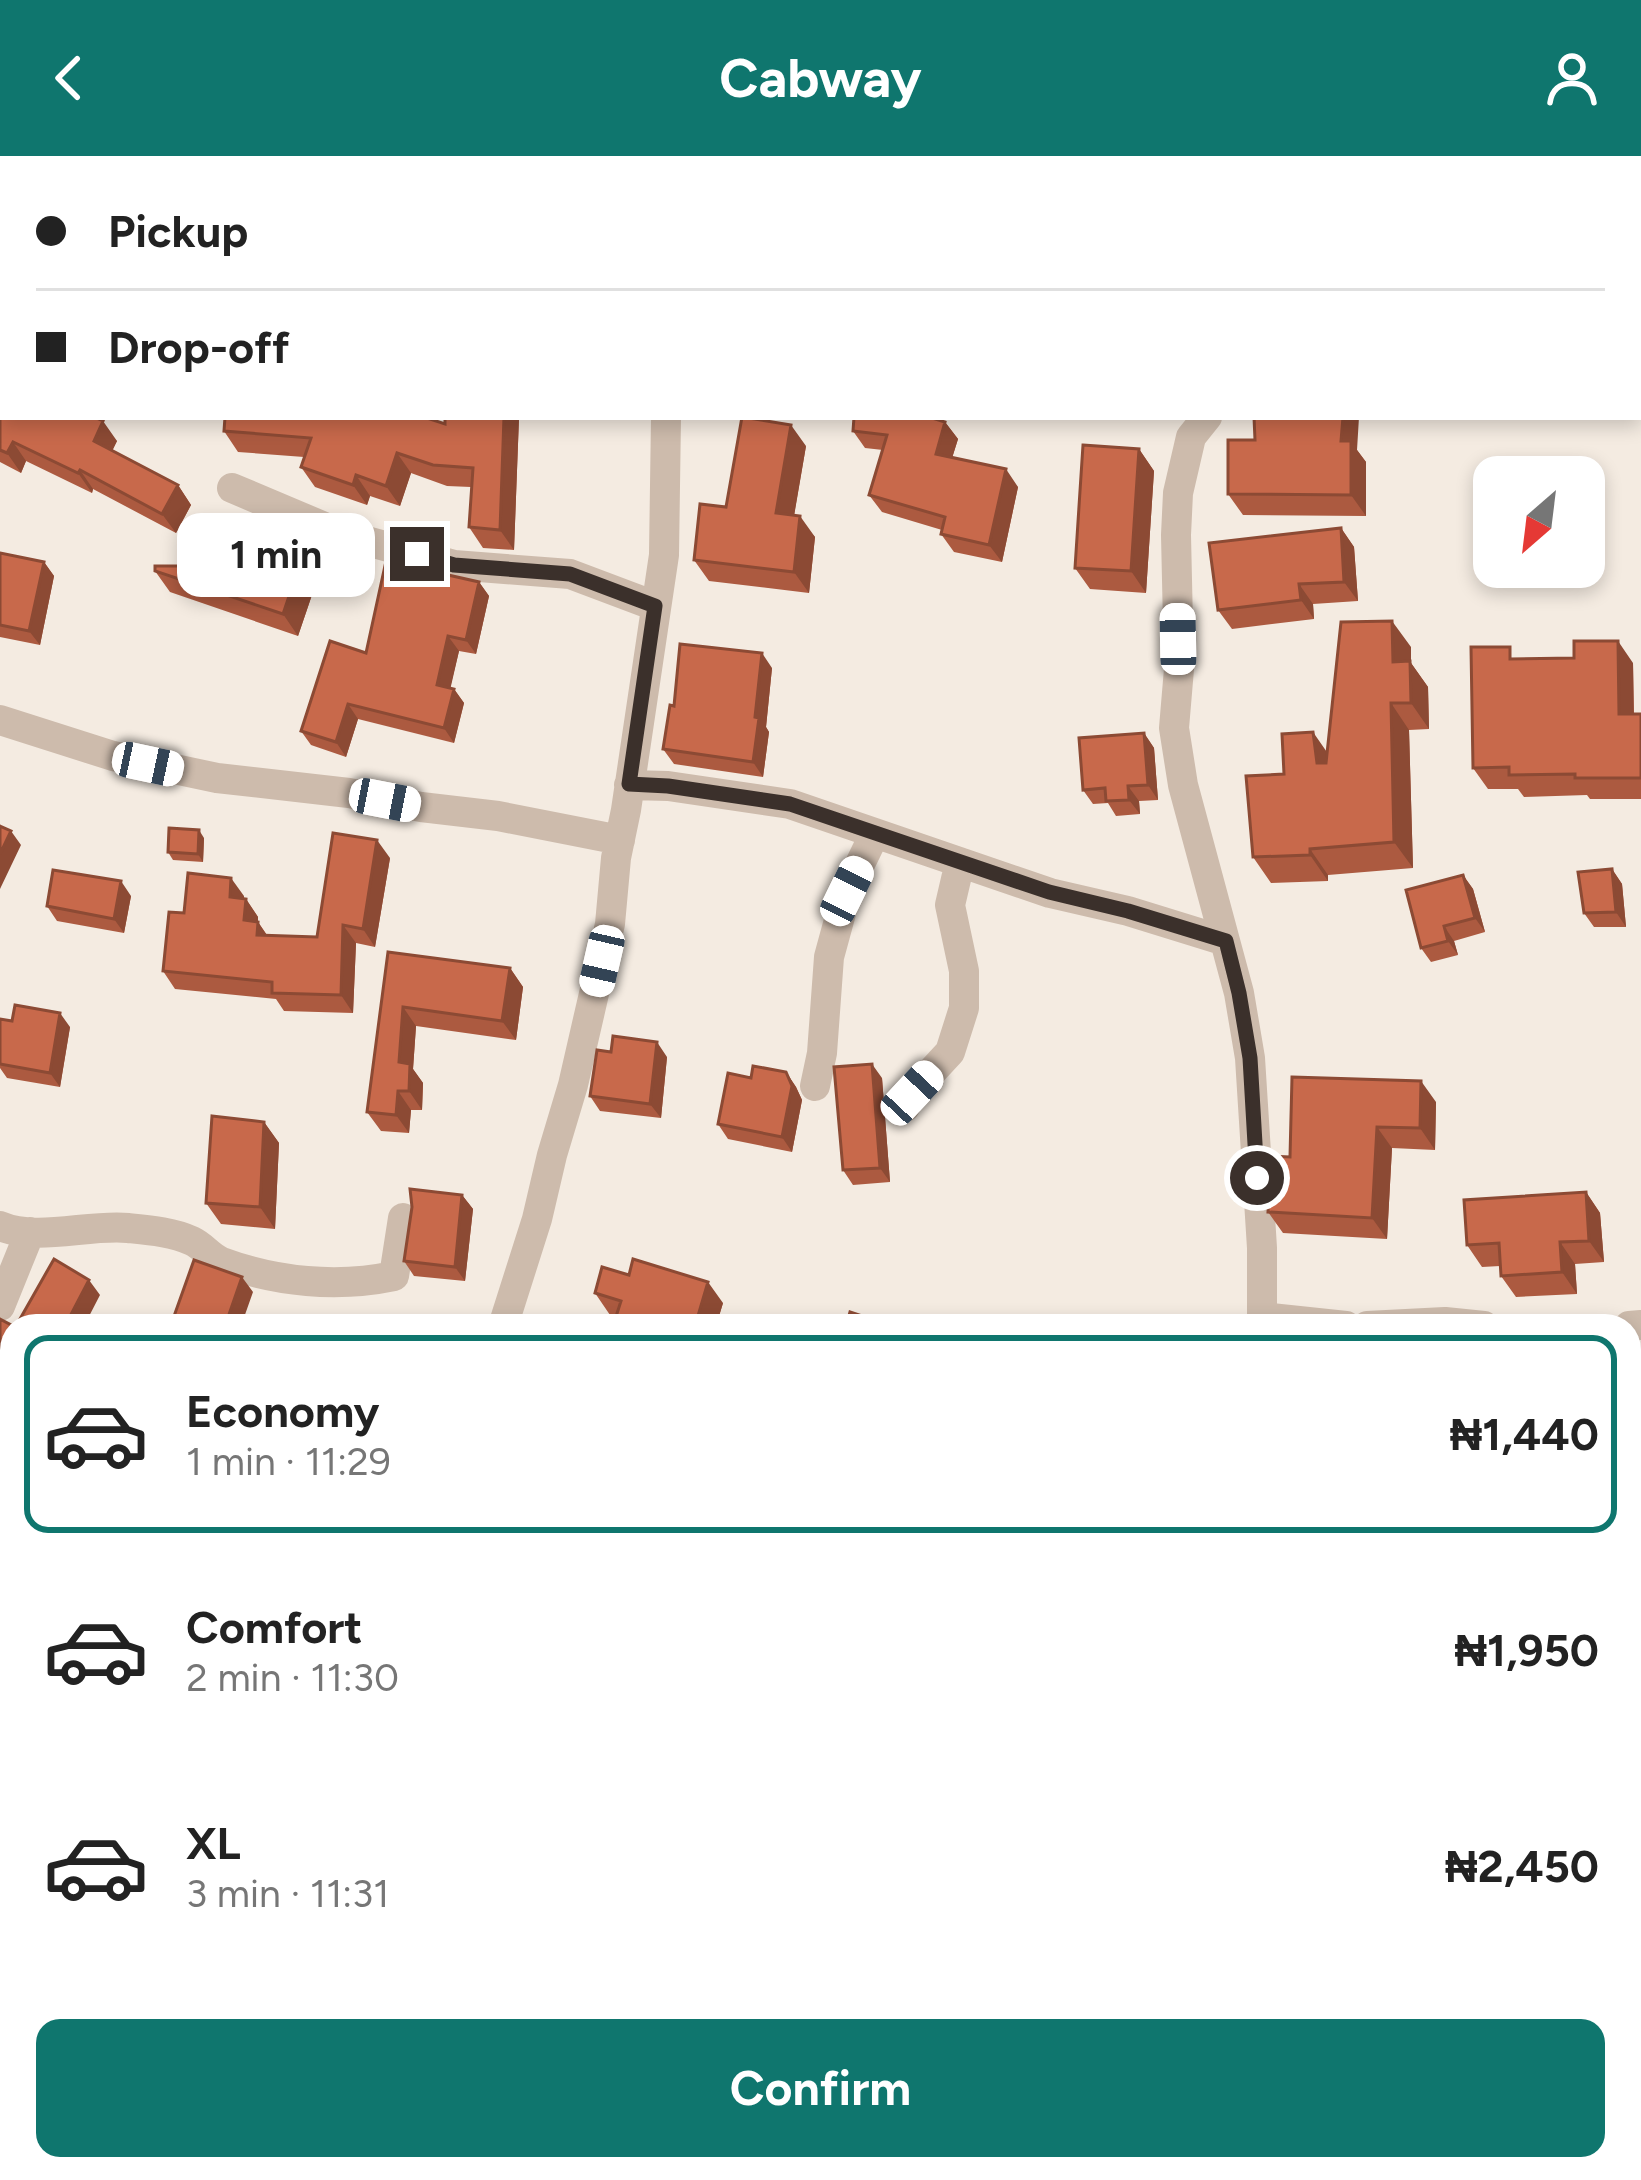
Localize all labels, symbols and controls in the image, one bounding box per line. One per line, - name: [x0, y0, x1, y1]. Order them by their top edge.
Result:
- icon: back: [36, 45, 102, 111]
- icon: person: [1539, 45, 1605, 111]
- text: Cabway: [719, 46, 922, 111]
- text: Pickup: [108, 204, 248, 258]
- text: Drop-off: [108, 320, 290, 374]
- north arrow: [1473, 456, 1605, 588]
- map controls: [1473, 456, 1605, 588]
- callout: 1 min: [177, 512, 375, 596]
- route end: [390, 527, 444, 581]
- text: 1 min: [230, 531, 322, 578]
- car: [1159, 603, 1197, 675]
- car: [109, 739, 187, 789]
- car: [346, 775, 424, 825]
- car: [815, 851, 879, 931]
- car: [576, 922, 628, 1000]
- car: [874, 1054, 950, 1132]
- route start: [1230, 1151, 1284, 1205]
- icon: car: [42, 1380, 150, 1488]
- text: Economy: [186, 1384, 379, 1438]
- text: ₦1,440: [1450, 1407, 1599, 1461]
- text: 1 min · 11:29: [186, 1438, 391, 1485]
- icon: car: [42, 1596, 150, 1704]
- text: Comfort: [186, 1600, 362, 1654]
- text: ₦1,950: [1455, 1623, 1599, 1677]
- text: 2 min · 11:30: [186, 1654, 399, 1701]
- icon: car: [42, 1812, 150, 1920]
- text: XL: [186, 1816, 241, 1870]
- text: ₦2,450: [1445, 1839, 1599, 1893]
- text: 3 min · 11:31: [186, 1870, 389, 1917]
- button: Confirm: [36, 2019, 1605, 2157]

